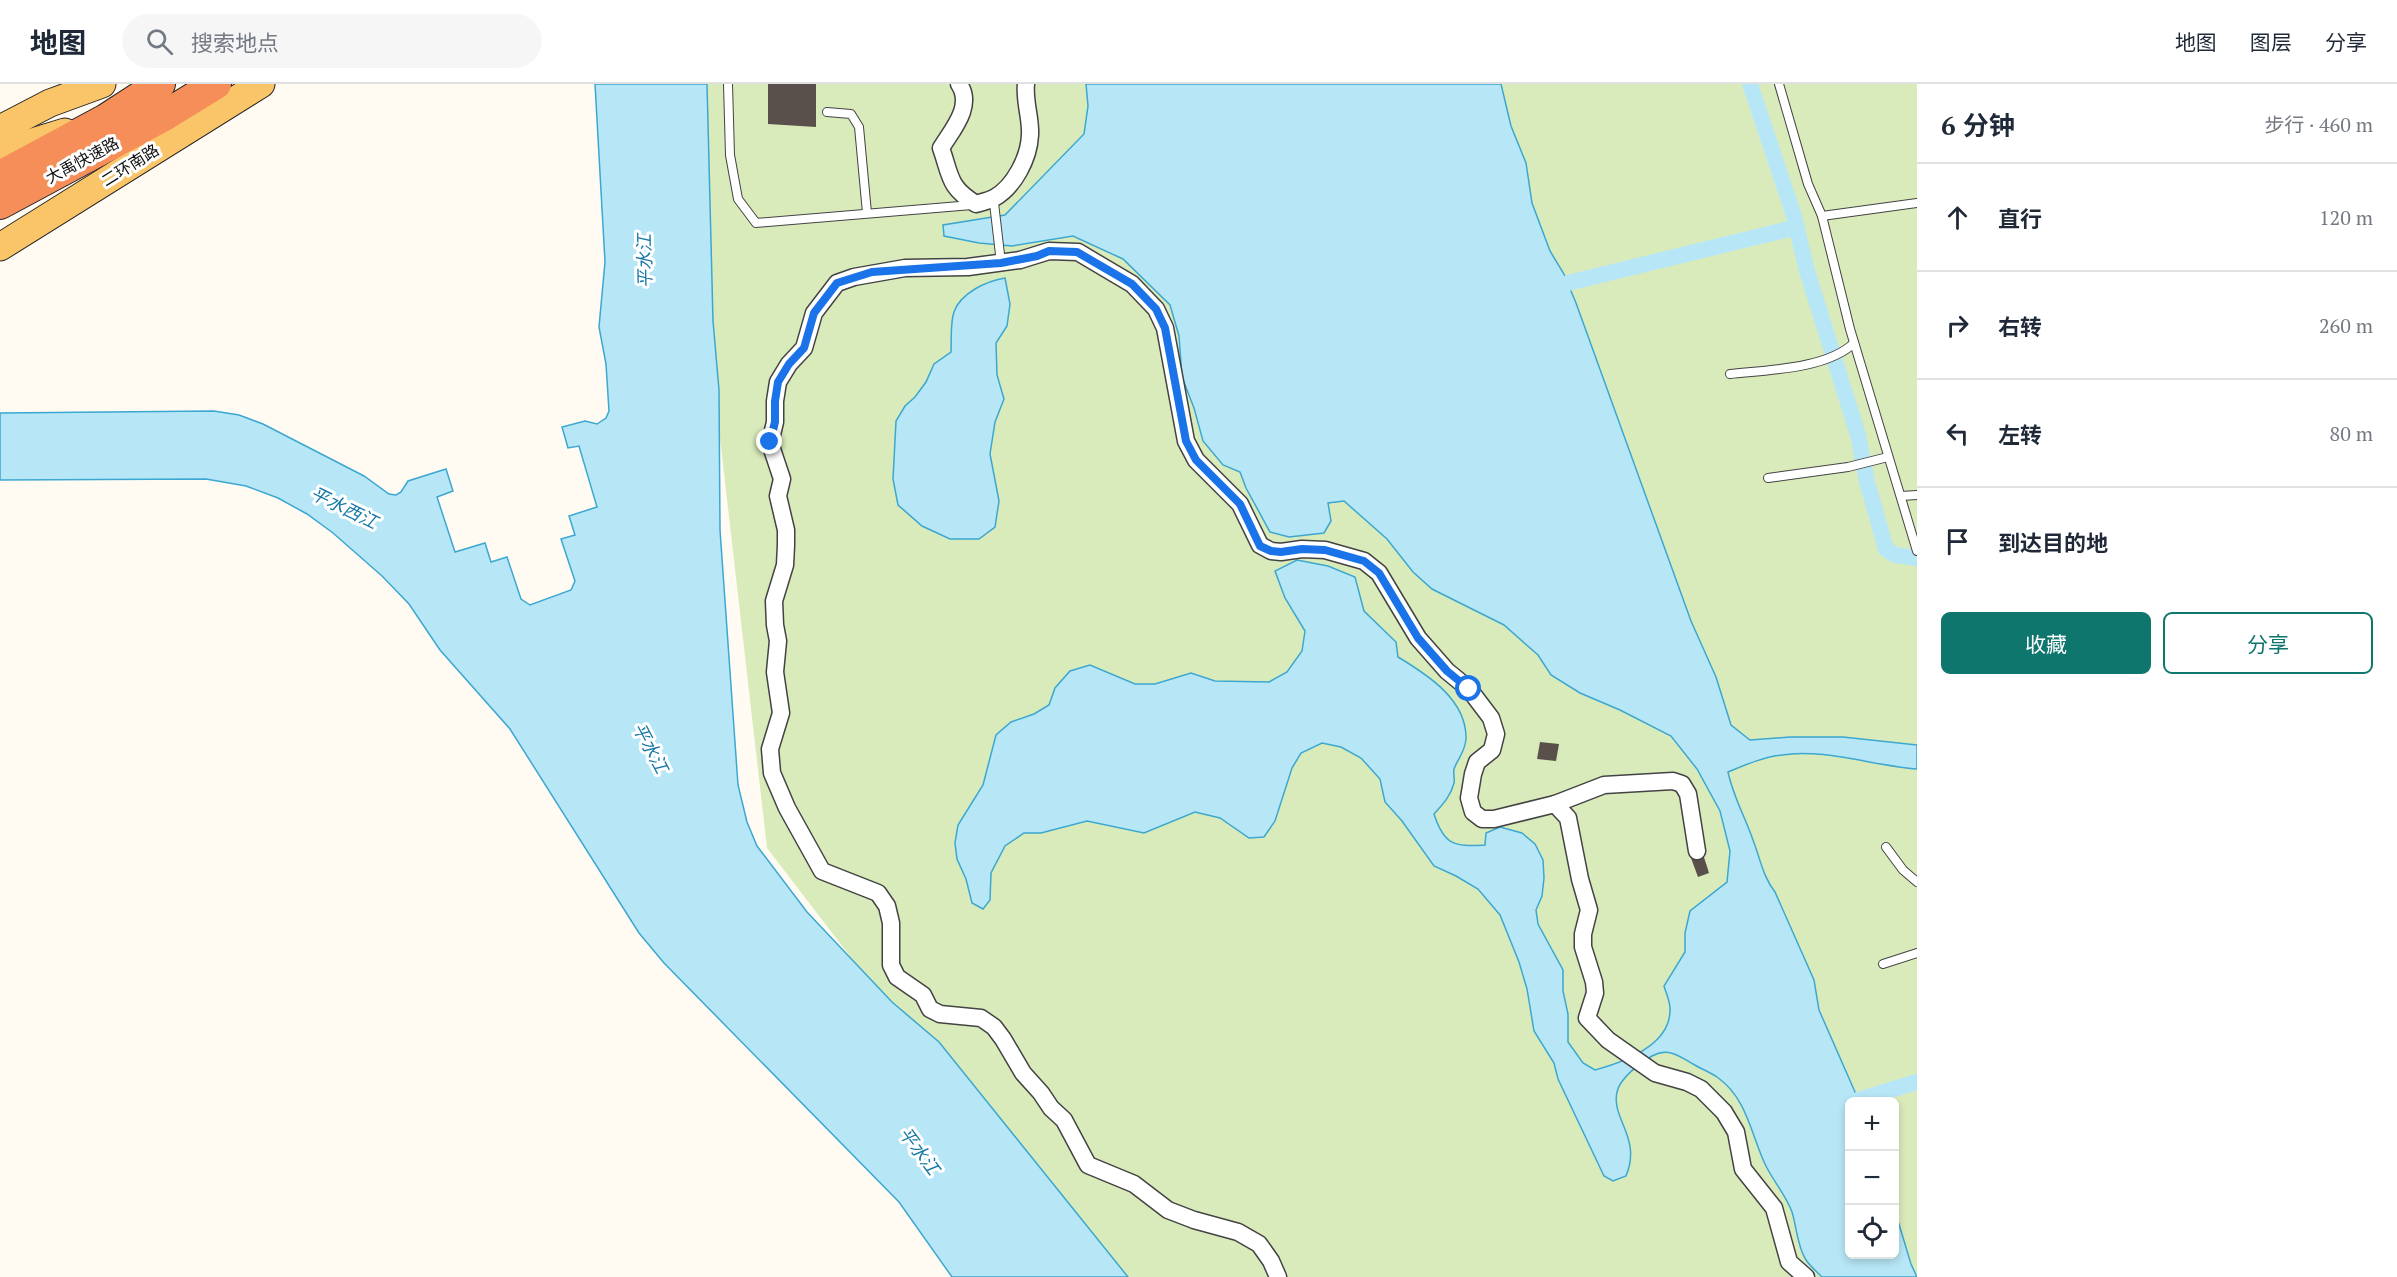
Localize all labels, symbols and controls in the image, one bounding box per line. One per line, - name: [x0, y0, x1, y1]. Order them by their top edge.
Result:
- search box: [122, 14, 542, 68]
- text: 地图: [30, 24, 86, 61]
- icon: search: [143, 25, 176, 58]
- text: 搜索地点: [191, 28, 279, 57]
- text: 地图: [2175, 28, 2217, 56]
- text: 图层: [2250, 28, 2292, 56]
- text: 分享: [2325, 28, 2367, 56]
- text: 6 分钟: [1941, 108, 2015, 142]
- text: 步行 · 460 m: [2264, 111, 2373, 138]
- street label: 大禹快速路: [42, 132, 122, 188]
- street label: 二环南路: [97, 139, 163, 191]
- icon: ahead: [1941, 201, 1974, 234]
- text: 直行: [1998, 204, 2042, 233]
- text: 120 m: [2319, 204, 2373, 231]
- water label: 平水江: [631, 232, 656, 288]
- icon: right: [1941, 309, 1974, 342]
- text: 右转: [1998, 312, 2042, 341]
- text: 260 m: [2319, 312, 2373, 339]
- icon: left: [1941, 417, 1974, 450]
- text: 左转: [1998, 420, 2042, 449]
- text: 80 m: [2330, 420, 2373, 447]
- route end: [756, 428, 782, 454]
- water label: 平水西江: [307, 481, 384, 535]
- icon: arrive: [1941, 525, 1974, 558]
- text: 到达目的地: [1998, 528, 2108, 557]
- button: 收藏: [1941, 612, 2151, 674]
- button: 分享: [2163, 612, 2373, 674]
- route start: [1455, 675, 1481, 701]
- water label: 平水江: [628, 718, 675, 779]
- map controls: [1845, 1097, 1899, 1259]
- button: +: [1845, 1097, 1899, 1151]
- water label: 平水江: [894, 1122, 947, 1181]
- button: −: [1845, 1151, 1899, 1205]
- button: locate: [1845, 1205, 1899, 1259]

